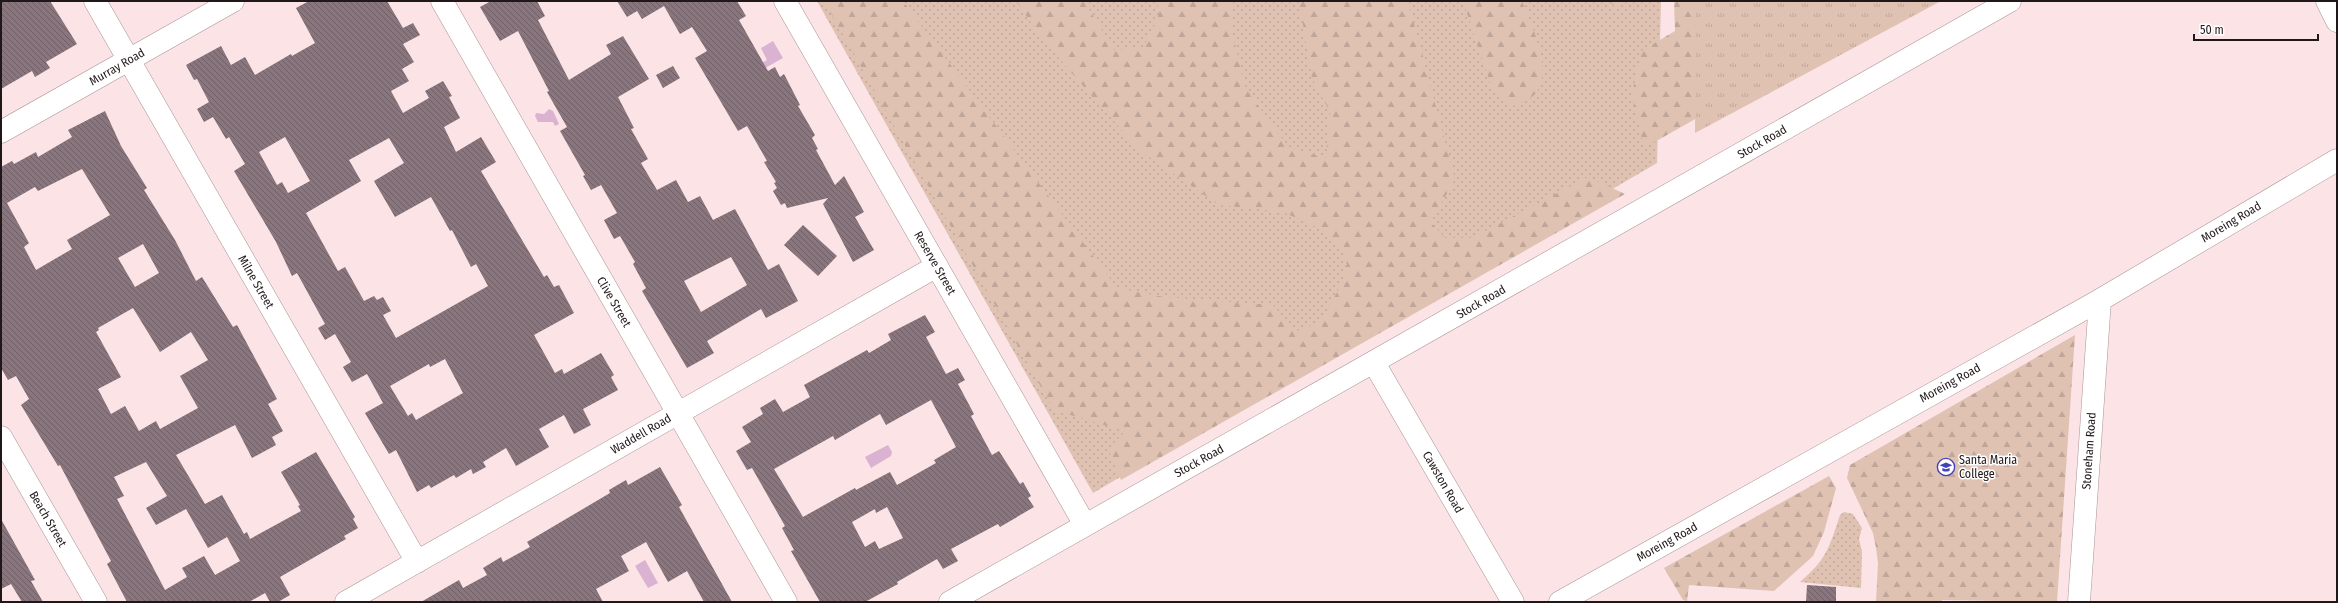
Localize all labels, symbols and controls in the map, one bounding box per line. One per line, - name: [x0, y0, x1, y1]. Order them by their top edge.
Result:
- scale bar: [2194, 16, 2318, 42]
- text: 50 m: [2200, 23, 2224, 37]
- street label: Murray Road: [87, 46, 147, 88]
- street label: Stock Road: [1735, 122, 1789, 162]
- street label: Moreing Road: [2199, 199, 2263, 245]
- street label: Reserve Street: [911, 229, 959, 297]
- street label: Milne Street: [235, 253, 277, 311]
- street label: Clive Street: [594, 274, 634, 330]
- street label: Stock Road: [1454, 282, 1508, 322]
- street label: Moreing Road: [1917, 361, 1983, 405]
- street label: Waddell Road: [608, 411, 674, 457]
- street label: Stoneham Road: [2079, 412, 2099, 490]
- street label: Stock Road: [1172, 442, 1226, 480]
- street label: Cawston Road: [1420, 449, 1466, 515]
- place label: Santa Maria College: [1959, 453, 2017, 481]
- school or university icon: Santa Maria College: [1936, 457, 1956, 477]
- street label: Beach Street: [26, 489, 70, 549]
- street label: Moreing Road: [1634, 520, 1700, 564]

